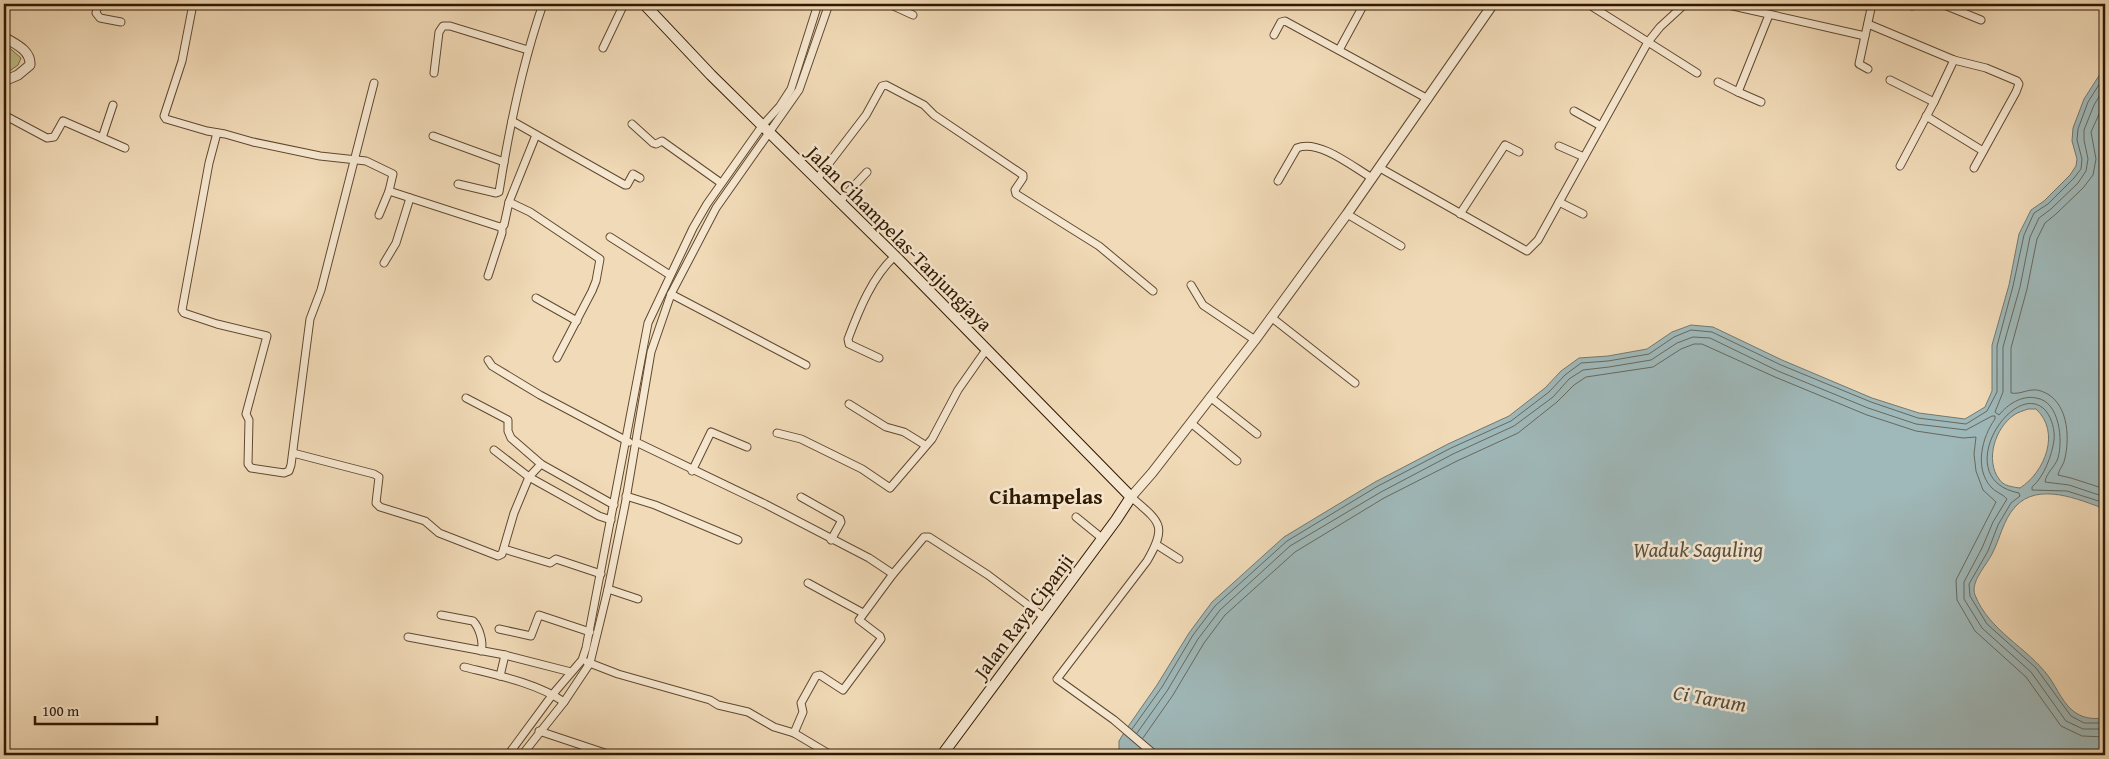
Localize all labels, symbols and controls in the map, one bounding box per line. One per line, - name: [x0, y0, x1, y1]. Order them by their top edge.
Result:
- street label: Jalan Cihampelas-Tanjungjaya: [798, 136, 1000, 338]
- district label: Cihampelas: [989, 480, 1103, 512]
- water label: Waduk Saguling: [1633, 534, 1764, 565]
- street label: Jalan Raya Cipanji: [965, 547, 1080, 687]
- water label: Ci Tarum: [1671, 676, 1749, 720]
- scale bar: [35, 694, 158, 726]
- text: 100 m: [42, 700, 80, 721]

